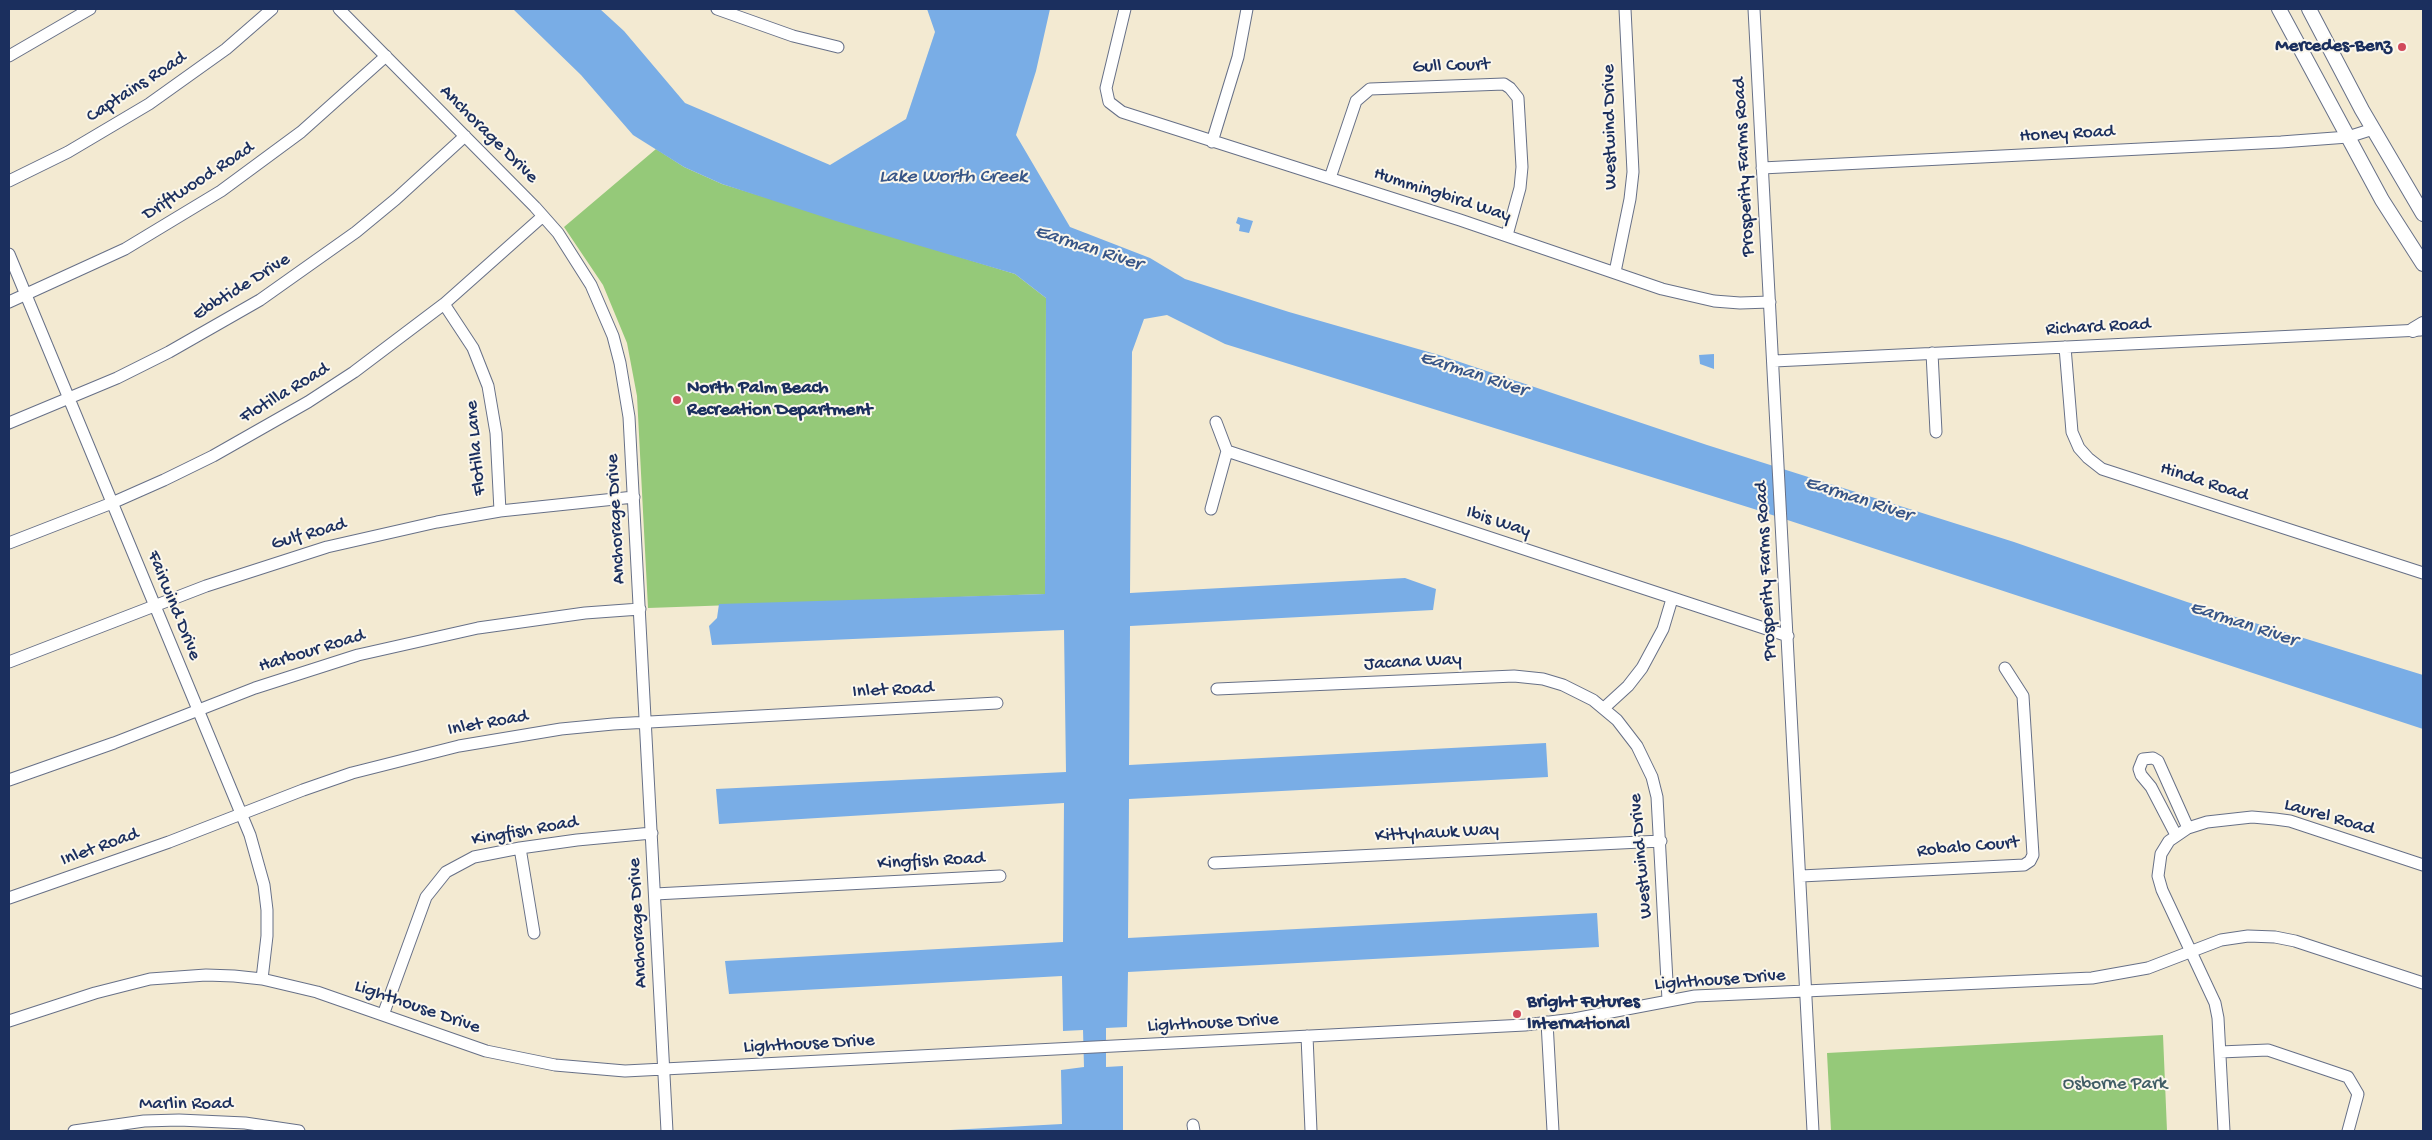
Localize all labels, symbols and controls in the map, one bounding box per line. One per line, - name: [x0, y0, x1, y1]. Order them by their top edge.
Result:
- place label: Mercedes-Benz: [2275, 36, 2392, 58]
- marker: Mercedes-Benz: [2396, 41, 2408, 53]
- street label: Captains Road: [83, 47, 191, 129]
- street label: Gull Court: [1412, 54, 1490, 80]
- street label: Westwind Drive: [1599, 64, 1623, 190]
- street label: Prosperity Farms Road: [1729, 77, 1761, 257]
- street label: Anchorage Drive: [434, 81, 542, 189]
- street label: Honey Road: [2019, 121, 2115, 149]
- street label: Driftwood Road: [139, 137, 259, 227]
- street label: Hummingbird Way: [1370, 163, 1514, 229]
- water label: Lake Worth Creek: [879, 166, 1027, 190]
- water label: Earman River: [1031, 220, 1145, 278]
- street label: Ebbtide Drive: [189, 249, 295, 327]
- street label: Richard Road: [2045, 314, 2151, 342]
- water label: Earman River: [1416, 346, 1530, 404]
- street label: Flotilla Road: [236, 358, 334, 430]
- place label: North Palm Beach Recreation Department: [687, 378, 872, 422]
- marker: North Palm Beach Recreation Department: [671, 394, 683, 406]
- street label: Flotilla Lane: [461, 399, 493, 497]
- street label: Anchorage Drive: [602, 453, 632, 585]
- street label: Hinda Road: [2157, 458, 2251, 508]
- water label: Earman River: [1801, 471, 1915, 529]
- street label: Prosperity Farms Road: [1751, 481, 1783, 661]
- street label: Ibis Way: [1463, 502, 1533, 544]
- street label: Gulf Road: [269, 513, 349, 557]
- street label: Fairwind Drive: [141, 548, 205, 664]
- water label: Earman River: [2186, 596, 2300, 654]
- street label: Harbour Road: [256, 625, 368, 679]
- street label: Jacana Way: [1364, 649, 1462, 677]
- street label: Inlet Road: [852, 677, 934, 705]
- street label: Inlet Road: [446, 706, 530, 742]
- street label: Westwind Drive: [1625, 792, 1659, 920]
- street label: Laurel Road: [2281, 794, 2377, 842]
- street label: Kingfish Road: [470, 811, 580, 853]
- street label: Kittyhawk Way: [1375, 819, 1499, 849]
- street label: Inlet Road: [58, 823, 142, 873]
- street label: Robalo Court: [1916, 832, 2020, 864]
- street label: Kingfish Road: [877, 848, 985, 876]
- street label: Anchorage Drive: [624, 857, 654, 989]
- street label: Lighthouse Drive: [1654, 965, 1786, 997]
- street label: Lighthouse Drive: [351, 976, 483, 1040]
- place label: Bright Futures International: [1527, 992, 1640, 1036]
- marker: Bright Futures International: [1511, 1008, 1523, 1020]
- street label: Lighthouse Drive: [1147, 1009, 1279, 1039]
- street label: Lighthouse Drive: [743, 1030, 875, 1060]
- park label: Osborne Park: [2063, 1074, 2167, 1096]
- street label: Marlin Road: [139, 1094, 233, 1116]

